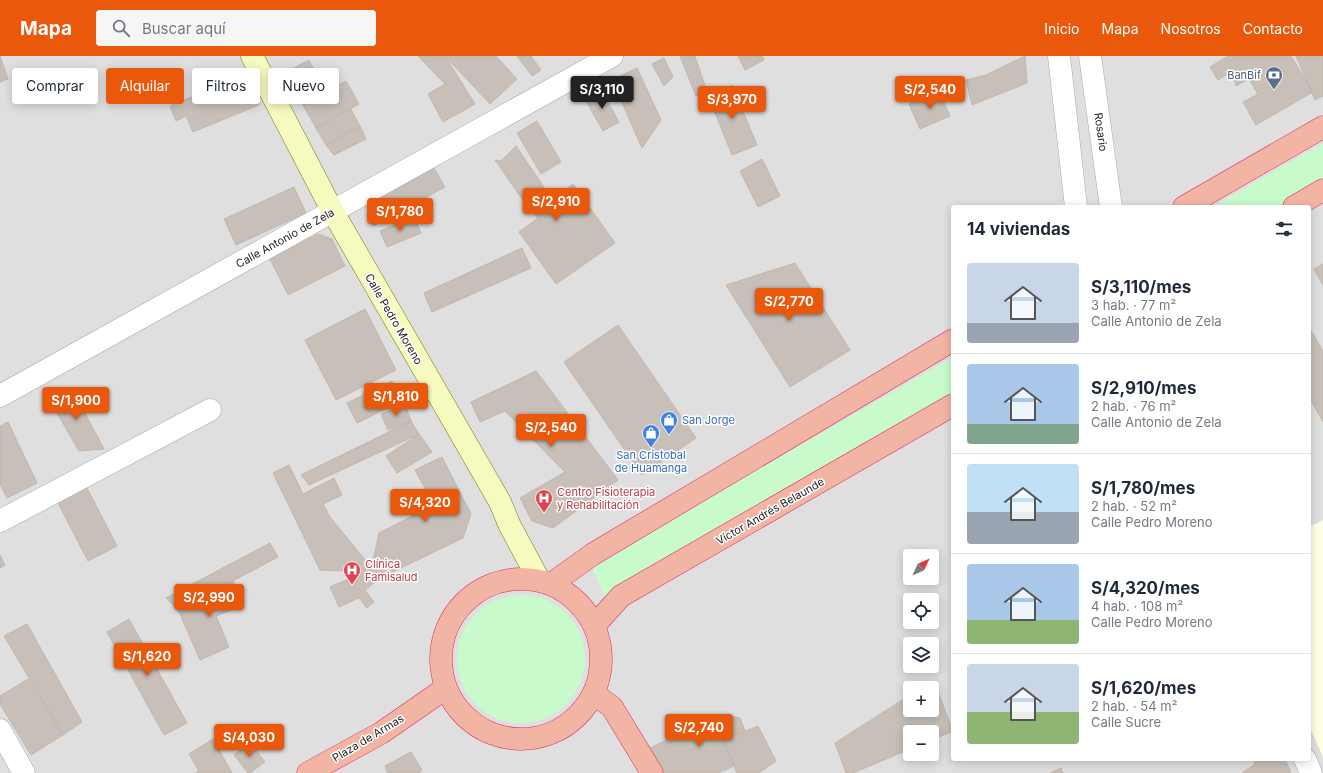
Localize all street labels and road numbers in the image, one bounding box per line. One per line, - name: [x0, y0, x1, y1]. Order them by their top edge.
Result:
- street label: Rosario: [1091, 112, 1111, 153]
- street label: Calle Antonio de Zela: [233, 205, 337, 271]
- street label: Calle Pedro Moreno: [362, 271, 426, 367]
- street label: Víctor Andrés Belaunde: [713, 474, 827, 548]
- street label: Plaza de Armas: [330, 711, 406, 765]

